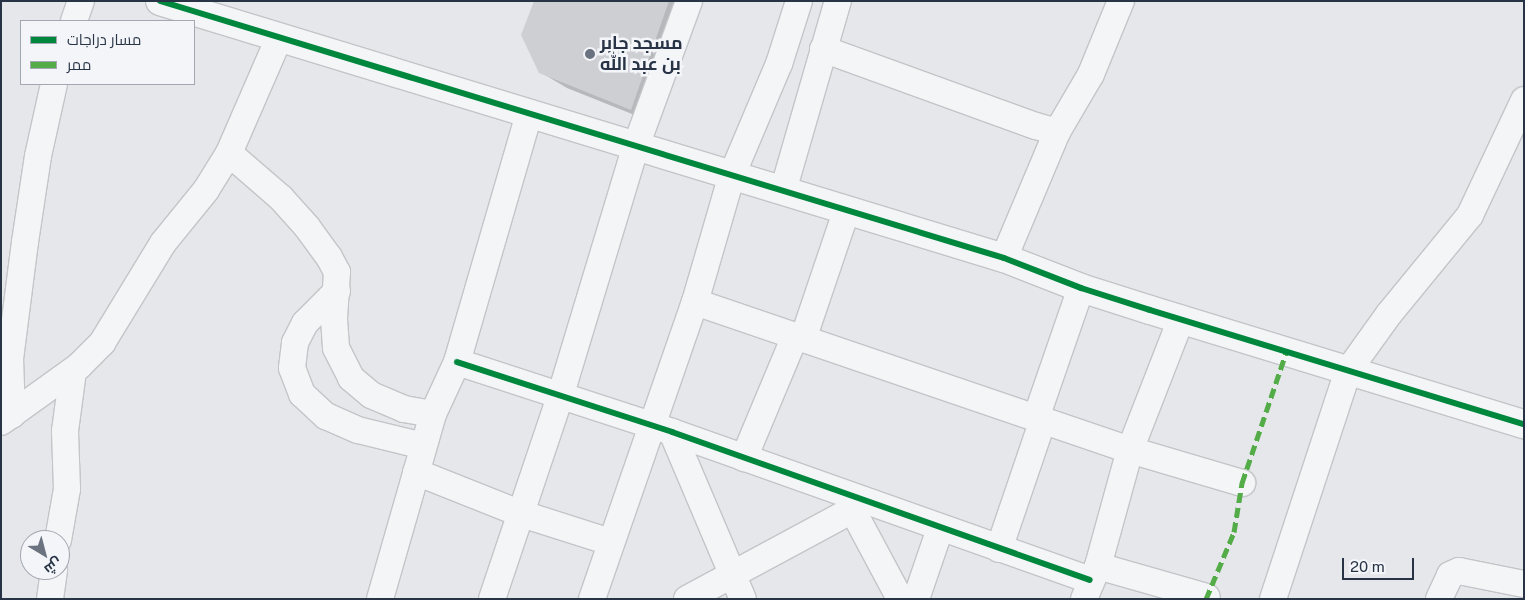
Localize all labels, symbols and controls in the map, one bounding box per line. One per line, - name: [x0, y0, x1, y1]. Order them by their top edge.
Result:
- legend: [20, 20, 195, 85]
- text: مسار دراجات: [67, 31, 141, 48]
- place label: مسجد جابر بن عبد الله: [600, 33, 683, 76]
- marker: مسجد جابر بن عبد الله: [584, 48, 596, 60]
- text: ممر: [67, 56, 91, 73]
- north arrow: [20, 530, 70, 580]
- scale bar: [1345, 548, 1418, 580]
- text: ش: [41, 554, 65, 578]
- text: 20 m: [1350, 558, 1385, 575]

